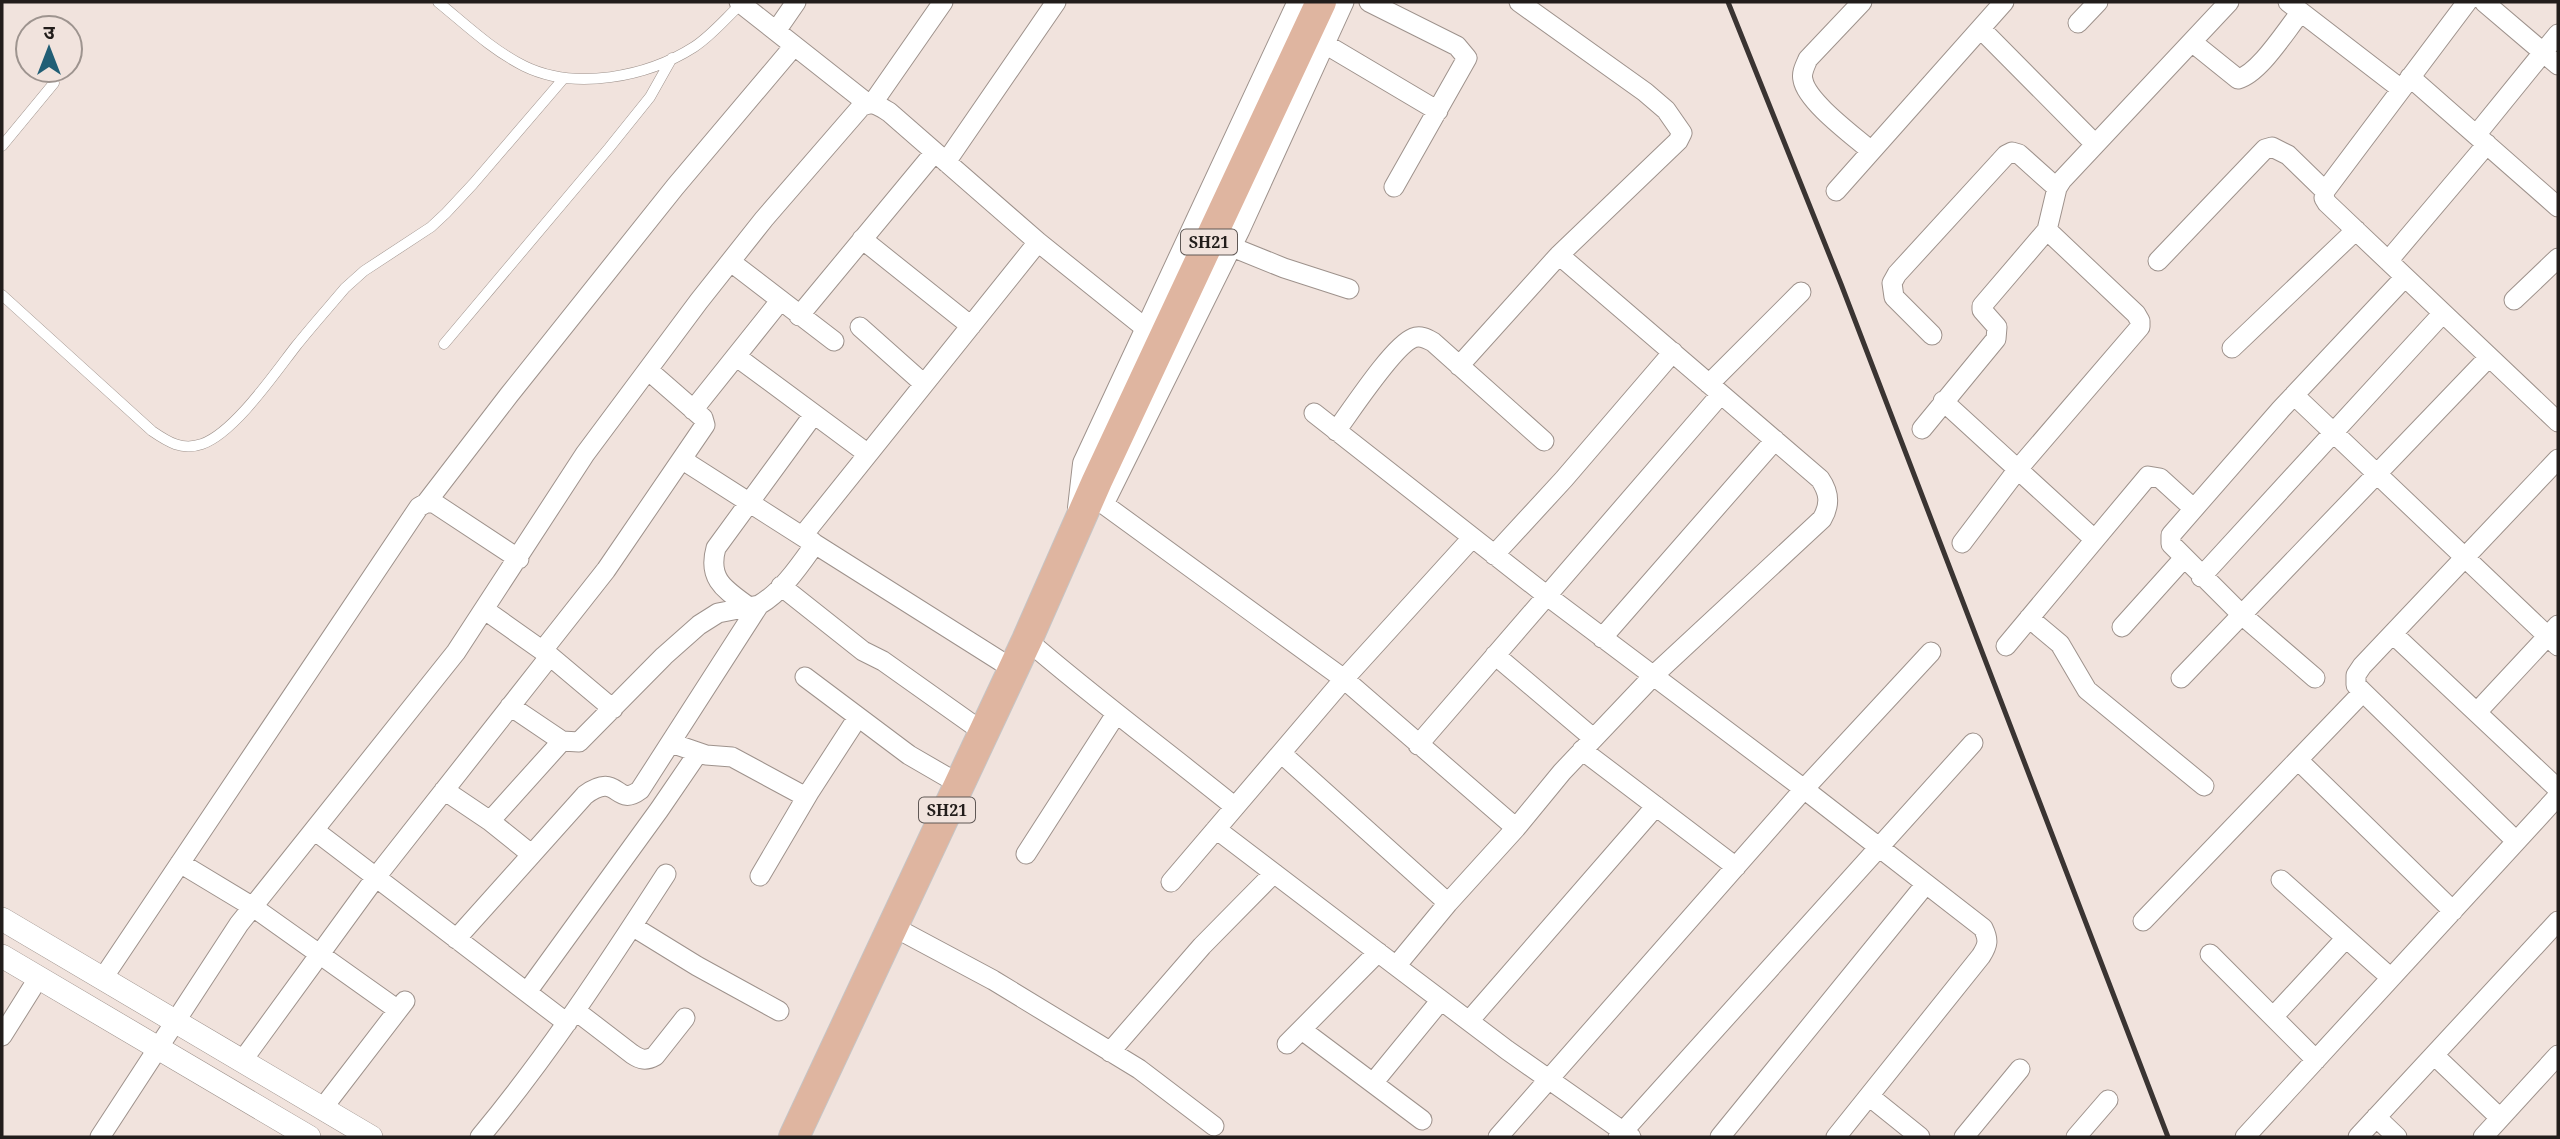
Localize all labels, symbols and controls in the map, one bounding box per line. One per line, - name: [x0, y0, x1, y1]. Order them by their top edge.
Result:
- north arrow: [14, 14, 84, 84]
- text: उ: [43, 19, 55, 45]
- road number: SH21: [1181, 230, 1237, 254]
- road number: SH21: [919, 797, 975, 822]

